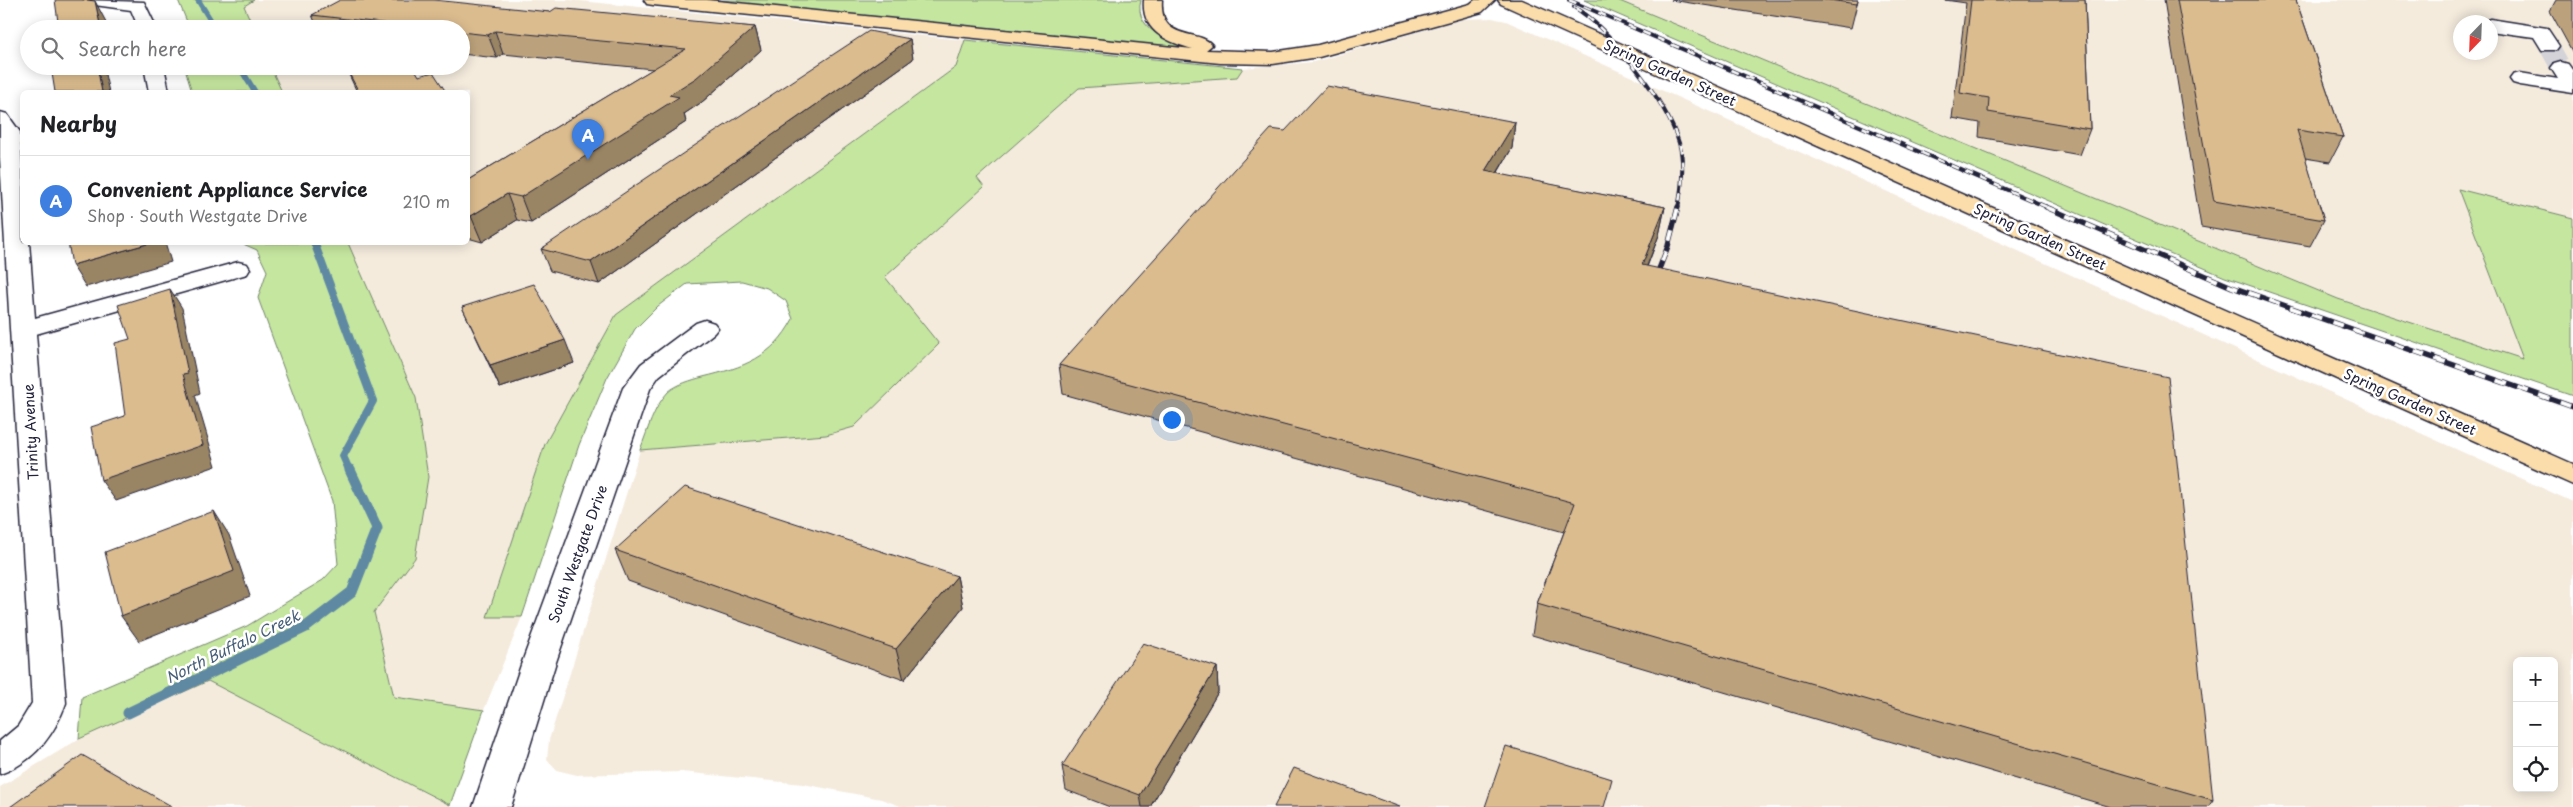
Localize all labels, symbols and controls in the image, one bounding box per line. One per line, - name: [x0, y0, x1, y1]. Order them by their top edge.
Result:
- north arrow: [2453, 15, 2498, 60]
- search box: [20, 20, 470, 75]
- icon: search: [38, 34, 66, 62]
- text: Search here: [78, 34, 187, 62]
- street label: Spring Garden Street: [1601, 34, 1740, 111]
- text: Nearby: [40, 107, 117, 139]
- pin: A: [572, 119, 604, 160]
- text: Convenient Appliance Service: [87, 175, 368, 203]
- text: A: [50, 189, 62, 213]
- text: 210 m: [402, 189, 450, 213]
- street label: Spring Garden Street: [1971, 198, 2110, 275]
- text: Shop · South Westgate Drive: [87, 203, 307, 227]
- street label: Spring Garden Street: [2341, 363, 2480, 440]
- street label: Trinity Avenue: [17, 383, 44, 481]
- your location: [1159, 407, 1185, 433]
- street label: South Westgate Drive: [543, 482, 612, 626]
- water label: North Buffalo Creek: [161, 603, 304, 688]
- map controls: [2513, 657, 2558, 792]
- button: +: [2513, 657, 2558, 702]
- button: −: [2513, 702, 2558, 747]
- button: locate: [2513, 747, 2558, 792]

